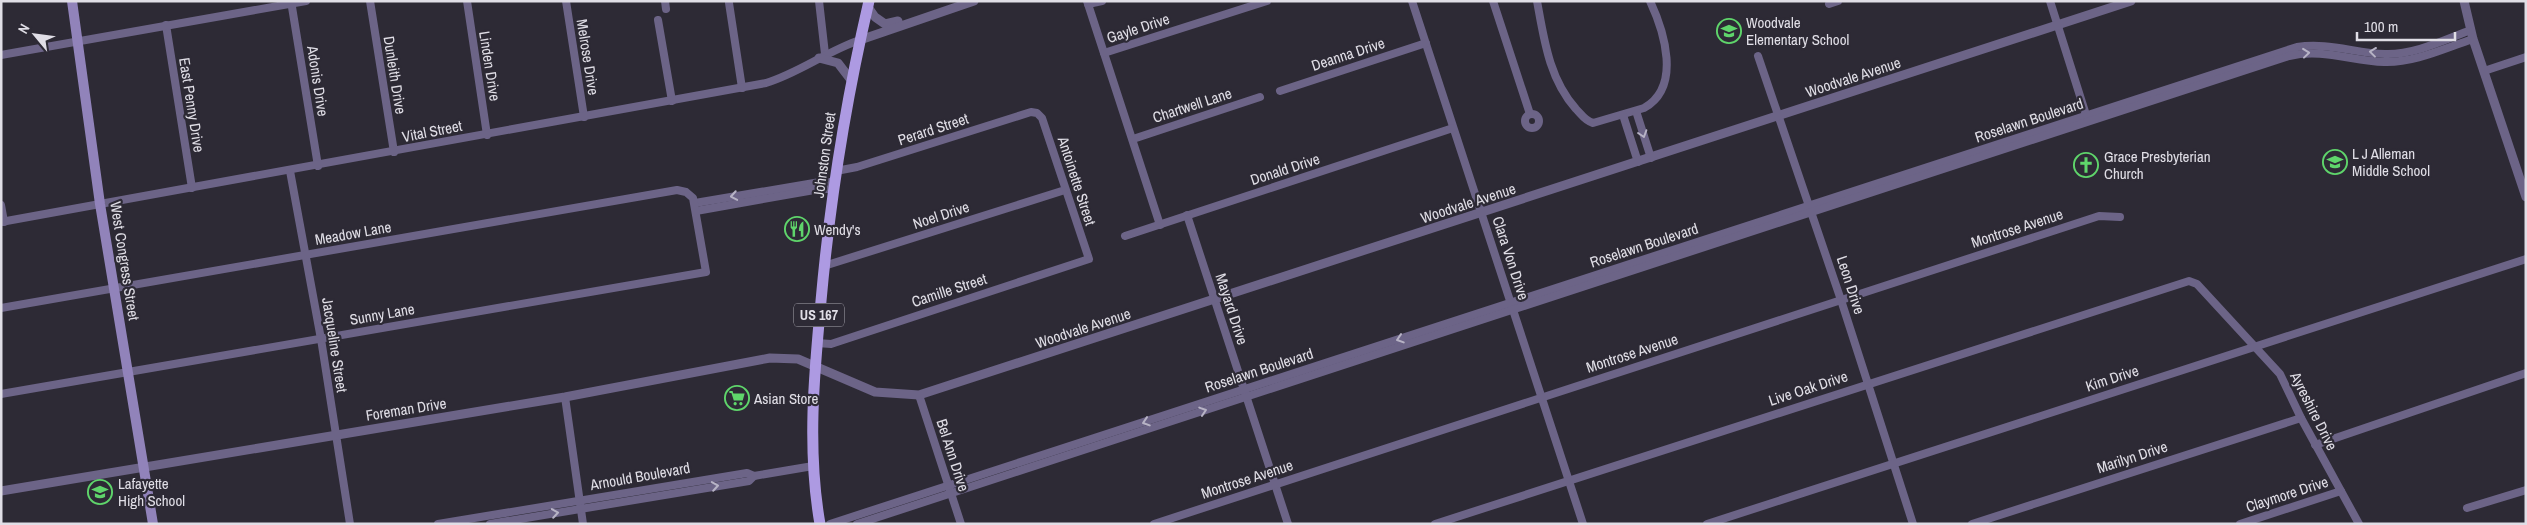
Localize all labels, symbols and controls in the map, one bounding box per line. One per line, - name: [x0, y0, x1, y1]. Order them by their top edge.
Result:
- street label: Gayle Drive: [1104, 8, 1172, 48]
- north arrow: [10, 10, 60, 60]
- scale bar: [2357, 10, 2454, 42]
- place label: Woodvale Elementary School: [1746, 12, 1849, 50]
- text: 100 m: [2364, 16, 2398, 37]
- street label: Melrose Drive: [572, 18, 604, 97]
- school or university icon: Woodvale Elementary School: [1716, 18, 1742, 44]
- text: N: [14, 21, 34, 37]
- street label: Linden Drive: [474, 30, 506, 103]
- street label: Deanna Drive: [1309, 32, 1387, 76]
- street label: Dunleith Drive: [378, 35, 412, 116]
- street label: Adonis Drive: [302, 43, 334, 118]
- one-way arrow: [2369, 47, 2377, 58]
- one-way arrow: [2302, 48, 2310, 59]
- street label: Woodvale Avenue: [1803, 52, 1903, 102]
- street label: East Penny Drive: [174, 56, 210, 154]
- street label: Chartwell Lane: [1150, 82, 1234, 128]
- street label: Roselawn Boulevard: [1972, 93, 2086, 147]
- street label: Perard Street: [895, 108, 972, 150]
- street label: Johnston Street: [808, 110, 840, 199]
- street label: Vital Street: [400, 115, 464, 147]
- one-way arrow: [1638, 130, 1648, 138]
- street label: Antoinette Street: [1052, 133, 1101, 229]
- place label: L J Alleman Middle School: [2352, 143, 2430, 181]
- place label: Grace Presbyterian Church: [2104, 146, 2211, 184]
- street label: Donald Drive: [1248, 148, 1323, 190]
- school or university icon: L J Alleman Middle School: [2322, 149, 2348, 175]
- church icon: Grace Presbyterian Church: [2073, 152, 2099, 178]
- street label: Woodvale Avenue: [1418, 178, 1518, 228]
- one-way arrow: [730, 191, 739, 201]
- street label: Noel Drive: [910, 196, 972, 234]
- street label: West Congress Street: [105, 200, 145, 323]
- street label: Montrose Avenue: [1968, 203, 2066, 253]
- street label: Clara Von Drive: [1488, 213, 1534, 303]
- street label: Meadow Lane: [313, 216, 393, 250]
- restaurant icon: Wendy's: [784, 216, 810, 242]
- street label: Roselawn Boulevard: [1587, 218, 1701, 272]
- place label: Wendy's: [814, 219, 861, 240]
- street label: Leon Drive: [1832, 253, 1870, 317]
- street label: Camille Street: [909, 268, 990, 312]
- street label: Mayard Drive: [1211, 271, 1253, 347]
- street label: Jacqueline Street: [317, 296, 353, 394]
- street label: Sunny Lane: [348, 298, 416, 330]
- street label: Woodvale Avenue: [1033, 303, 1133, 353]
- road number: US 167: [794, 304, 844, 326]
- street label: Montrose Avenue: [1583, 328, 1681, 378]
- one-way arrow: [1397, 333, 1405, 343]
- street label: Roselawn Boulevard: [1202, 343, 1316, 397]
- street label: Kim Drive: [2083, 360, 2141, 396]
- street label: Live Oak Drive: [1766, 365, 1850, 411]
- street label: Ayreshire Drive: [2285, 367, 2343, 454]
- supermarket icon: Asian Store: [724, 385, 750, 411]
- place label: Asian Store: [753, 388, 818, 409]
- street label: Foreman Drive: [364, 392, 448, 426]
- one-way arrow: [1198, 407, 1206, 417]
- street label: Bel Ann Drive: [931, 416, 975, 494]
- one-way arrow: [1142, 416, 1151, 426]
- street label: Marilyn Drive: [2094, 436, 2170, 478]
- street label: Montrose Avenue: [1198, 454, 1296, 504]
- street label: Arnould Boulevard: [587, 457, 692, 495]
- street label: Claymore Drive: [2243, 471, 2331, 517]
- place label: Lafayette High School: [118, 473, 185, 511]
- school or university icon: Lafayette High School: [87, 479, 113, 505]
- one-way arrow: [711, 482, 720, 492]
- one-way arrow: [551, 509, 560, 519]

